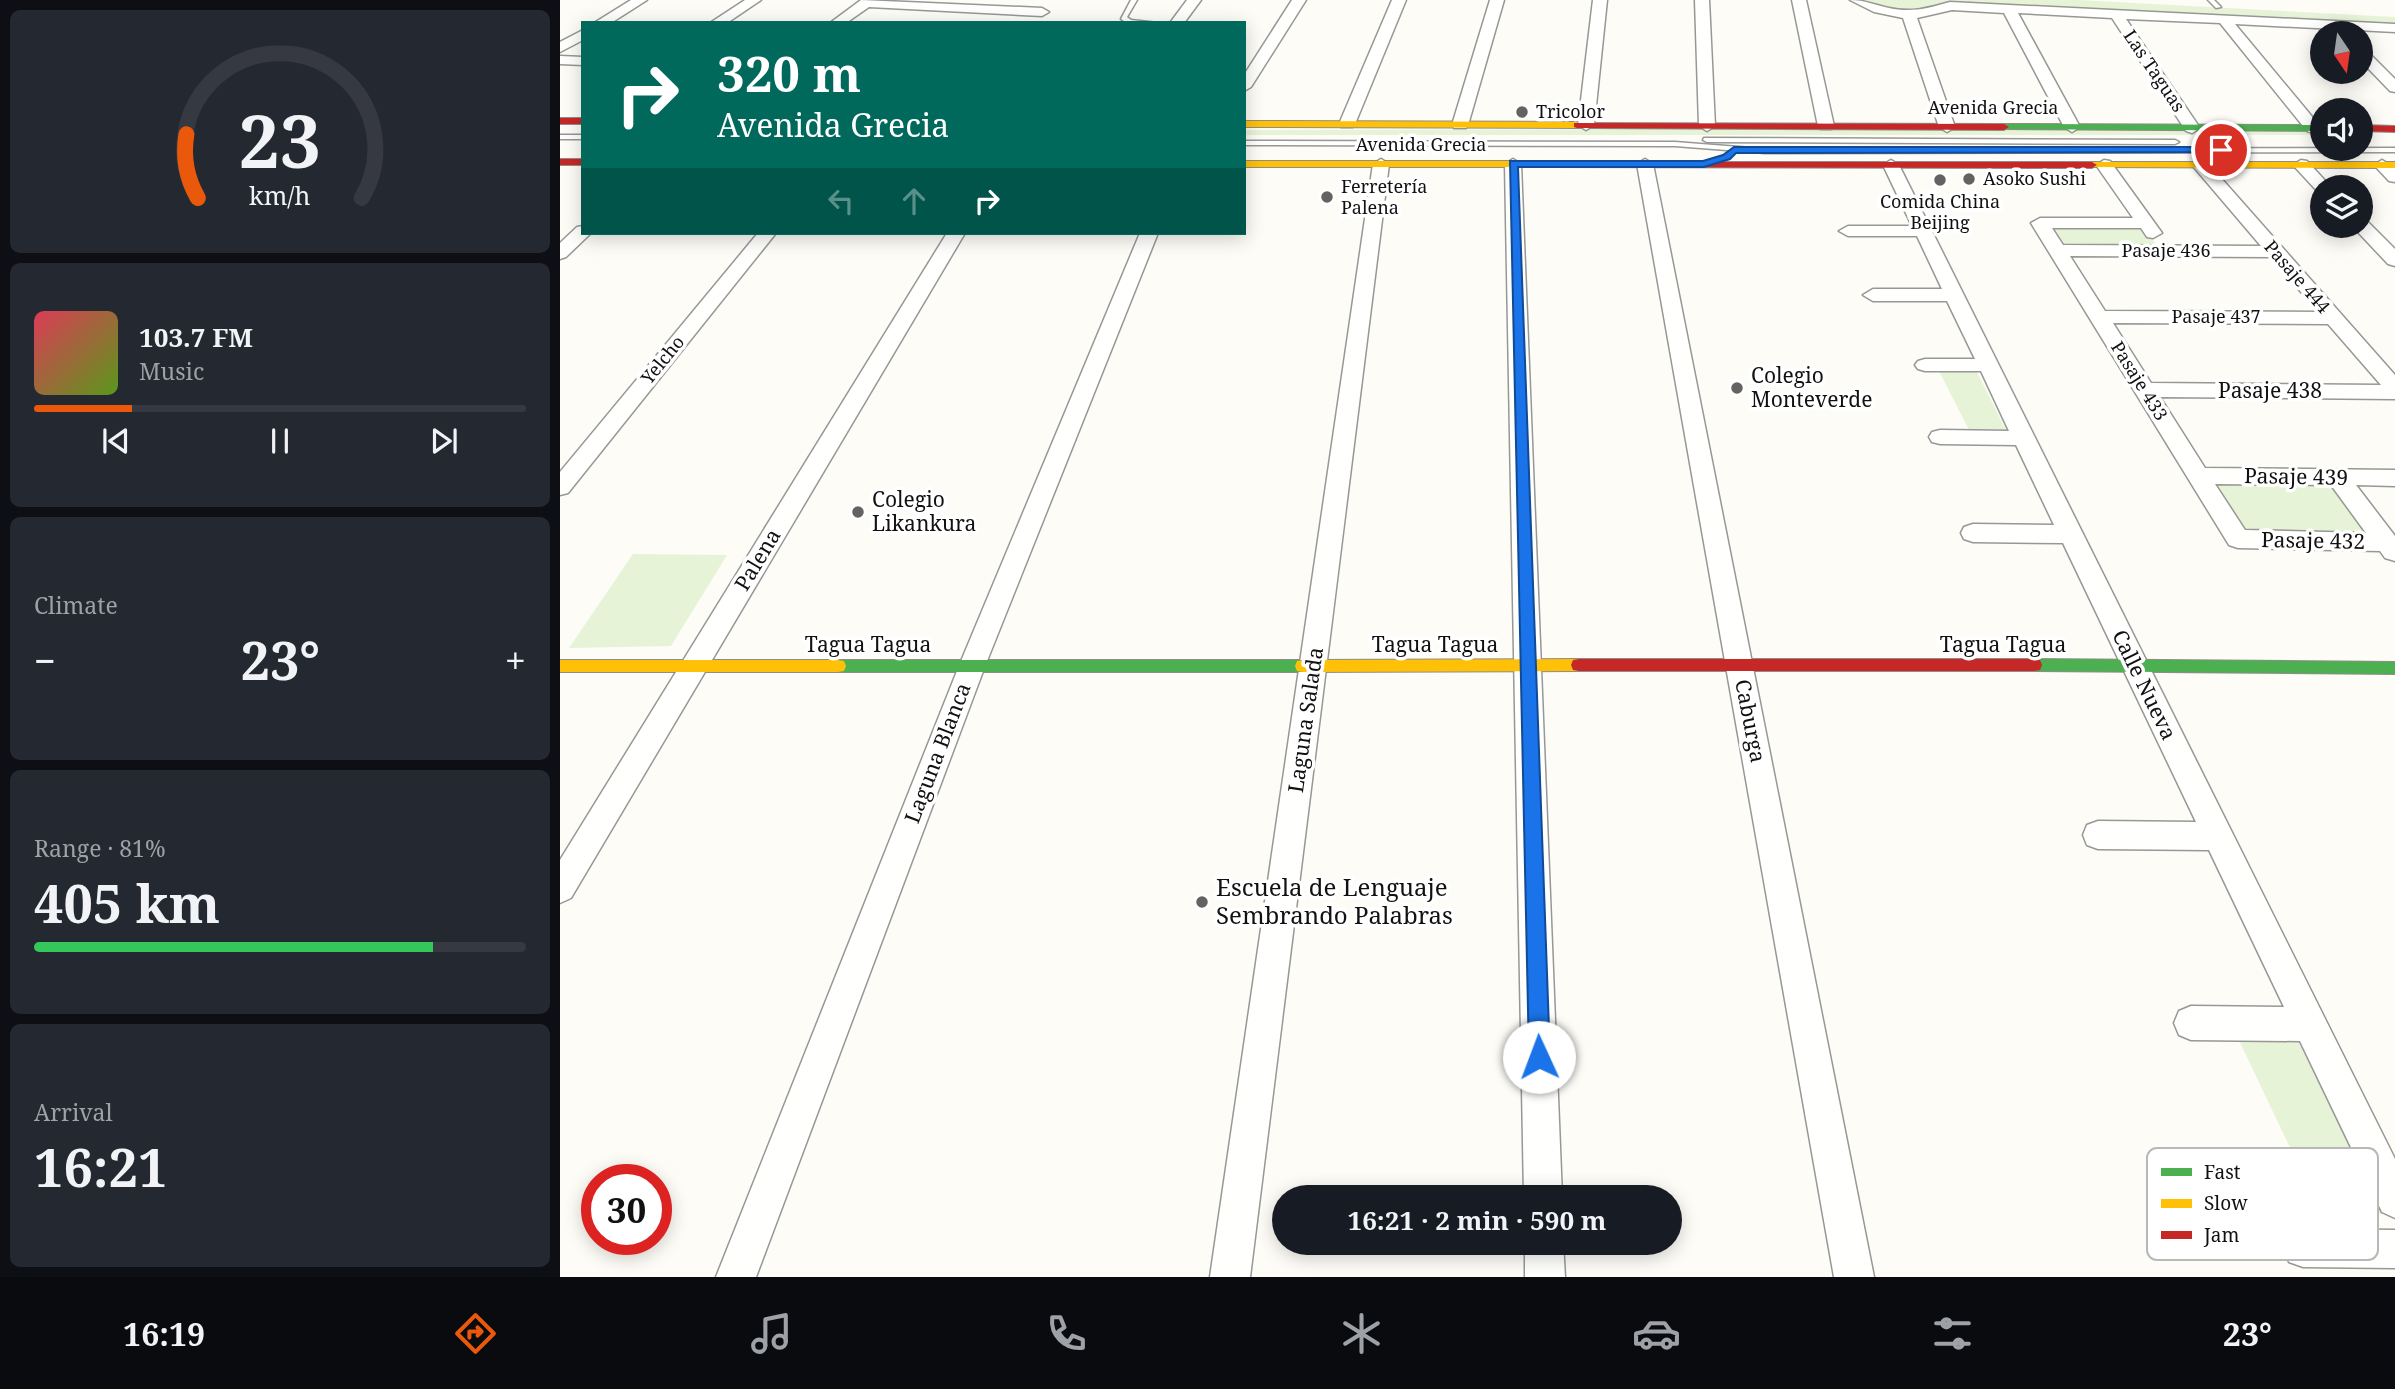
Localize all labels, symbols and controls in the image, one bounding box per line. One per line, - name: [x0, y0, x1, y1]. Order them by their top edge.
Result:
- north arrow: [2310, 21, 2373, 84]
- map controls: [2310, 21, 2373, 238]
- street label: Las Taguas: [2119, 25, 2191, 116]
- text: 320 m: [717, 40, 861, 106]
- icon: right: [602, 49, 693, 140]
- text: 23: [239, 90, 321, 189]
- street label: Avenida Grecia: [1928, 95, 2058, 119]
- button: sound: [2310, 98, 2373, 161]
- place label: Tricolor: [1536, 99, 1605, 123]
- text: Avenida Grecia: [717, 103, 949, 146]
- marker: Tricolor: [1514, 104, 1530, 120]
- pin: [2191, 120, 2251, 180]
- icon: arrive: [2202, 131, 2240, 169]
- street label: Avenida Grecia: [1356, 132, 1486, 156]
- place label: Asoko Sushi: [1983, 166, 2086, 190]
- marker: Asoko Sushi: [1961, 171, 1977, 187]
- marker: Comida China Beijing: [1932, 172, 1948, 188]
- place label: Ferretería Palena: [1341, 174, 1427, 219]
- button: layers: [2310, 175, 2373, 238]
- text: km/h: [249, 178, 311, 212]
- icon: left: [822, 182, 860, 220]
- icon: ahead: [895, 182, 933, 220]
- icon: right: [968, 182, 1006, 220]
- marker: Ferretería Palena: [1319, 189, 1335, 205]
- place label: Comida China Beijing: [1880, 189, 2000, 234]
- street label: Pasaje 444: [2259, 235, 2336, 318]
- street label: Pasaje 436: [2121, 238, 2211, 262]
- street label: Pasaje 437: [2171, 304, 2261, 328]
- text: 103.7 FM: [139, 319, 253, 355]
- street label: Yelcho: [635, 330, 689, 389]
- street label: Pasaje 433: [2106, 336, 2174, 425]
- text: Music: [139, 355, 204, 387]
- place label: Colegio Monteverde: [1751, 361, 1872, 413]
- street label: Pasaje 438: [2218, 376, 2322, 404]
- marker: Colegio Monteverde: [1729, 380, 1745, 396]
- icon: previous: [97, 422, 135, 460]
- icon: pause: [261, 422, 299, 460]
- icon: next: [425, 422, 463, 460]
- street label: Pasaje 439: [2244, 461, 2348, 491]
- place label: Colegio Likankura: [872, 485, 976, 537]
- marker: Colegio Likankura: [850, 504, 866, 520]
- street label: Palena: [728, 523, 787, 596]
- street label: Pasaje 432: [2261, 525, 2365, 555]
- text: Climate: [34, 589, 118, 621]
- text: 23°: [241, 624, 320, 695]
- street label: Calle Nueva: [2106, 625, 2184, 744]
- street label: Tagua Tagua: [805, 630, 931, 658]
- street label: Tagua Tagua: [1372, 630, 1498, 658]
- street label: Tagua Tagua: [1940, 630, 2066, 658]
- text: −: [34, 634, 56, 686]
- text: +: [505, 634, 526, 686]
- street label: Laguna Salada: [1281, 645, 1329, 794]
- street label: Caburga: [1729, 677, 1773, 765]
- street label: Laguna Blanca: [897, 678, 977, 827]
- text: Range · 81%: [34, 832, 166, 864]
- text: 405 km: [34, 867, 220, 938]
- place label: Escuela de Lenguaje Sembrando Palabras: [1216, 870, 1453, 931]
- marker: Escuela de Lenguaje Sembrando Palabras: [1194, 894, 1210, 910]
- position arrow: [1502, 1020, 1576, 1094]
- text: Arrival: [34, 1096, 113, 1128]
- text: 16:21: [34, 1131, 167, 1202]
- legend: [2147, 1148, 2378, 1260]
- text: Fast: [2204, 1159, 2241, 1185]
- speed limit sign: 30: [581, 1164, 672, 1255]
- text: Slow: [2204, 1190, 2248, 1216]
- text: 16:21 · 2 min · 590 m: [1347, 1202, 1607, 1238]
- text: Jam: [2203, 1222, 2239, 1248]
- icon: directions: [451, 1309, 500, 1358]
- icon: music: [747, 1309, 796, 1358]
- icon: phone: [1042, 1309, 1091, 1358]
- icon: climate: [1337, 1309, 1386, 1358]
- icon: car: [1632, 1309, 1681, 1358]
- icon: filters: [1928, 1309, 1977, 1358]
- text: 16:19: [123, 1312, 205, 1355]
- text: 23°: [2223, 1312, 2272, 1355]

